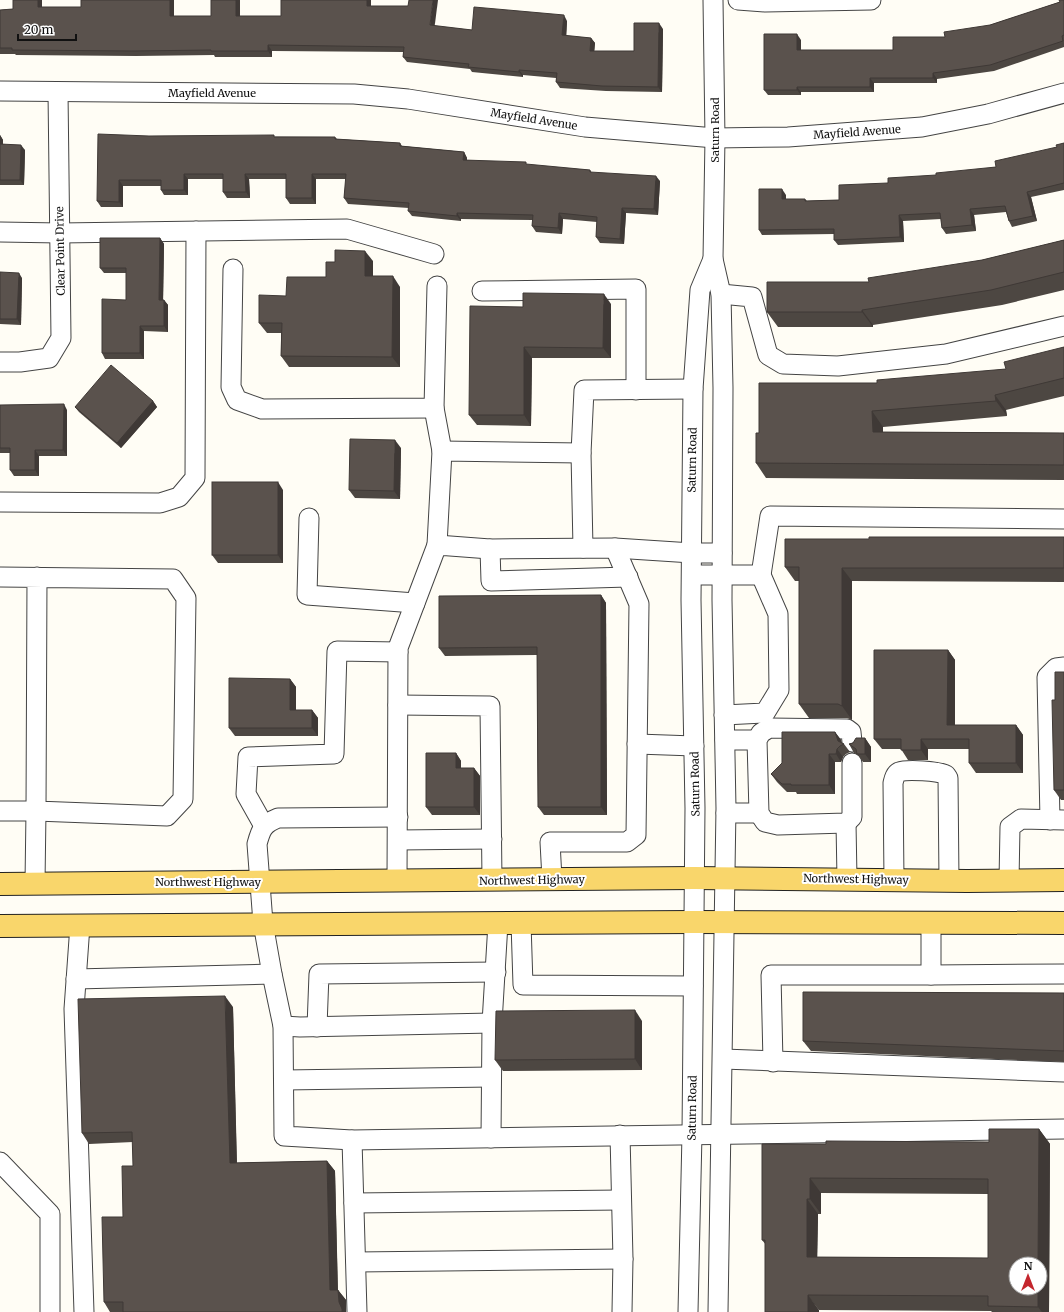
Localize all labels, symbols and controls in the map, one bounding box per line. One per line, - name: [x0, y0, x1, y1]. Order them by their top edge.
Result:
- scale bar: [18, 16, 76, 42]
- text: 20 m: [24, 22, 53, 37]
- street label: Mayfield Avenue: [168, 86, 256, 100]
- street label: Saturn Road: [708, 97, 722, 163]
- street label: Mayfield Avenue: [490, 105, 579, 133]
- street label: Mayfield Avenue: [813, 122, 902, 142]
- street label: Clear Point Drive: [52, 206, 68, 296]
- street label: Saturn Road: [684, 427, 700, 493]
- street label: Saturn Road: [687, 751, 703, 817]
- street label: Northwest Highway: [803, 871, 909, 887]
- street label: Northwest Highway: [479, 872, 585, 888]
- street label: Northwest Highway: [155, 875, 261, 889]
- street label: Saturn Road: [684, 1075, 700, 1141]
- north arrow: [1008, 1256, 1048, 1296]
- text: N: [1024, 1259, 1033, 1273]

